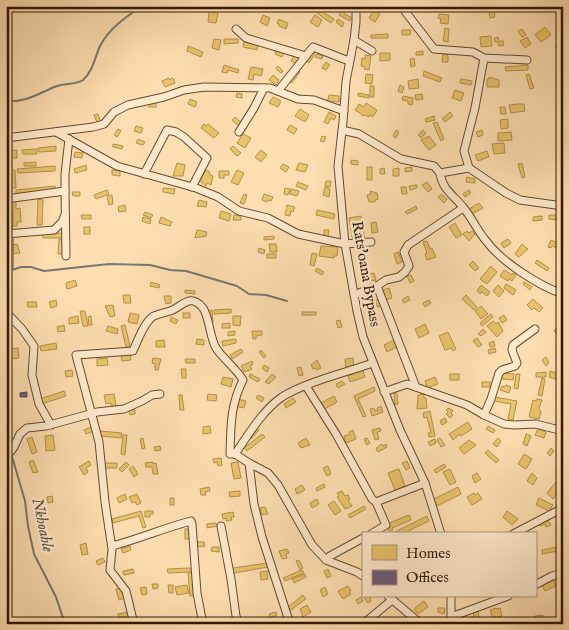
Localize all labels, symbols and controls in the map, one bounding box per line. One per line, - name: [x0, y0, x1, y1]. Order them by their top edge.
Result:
- street label: Rats'oana Bypass: [347, 220, 385, 328]
- water label: Nkhoahle: [26, 496, 58, 555]
- legend: [362, 532, 536, 598]
- text: Homes: [406, 544, 450, 563]
- text: Offices: [406, 568, 449, 587]

